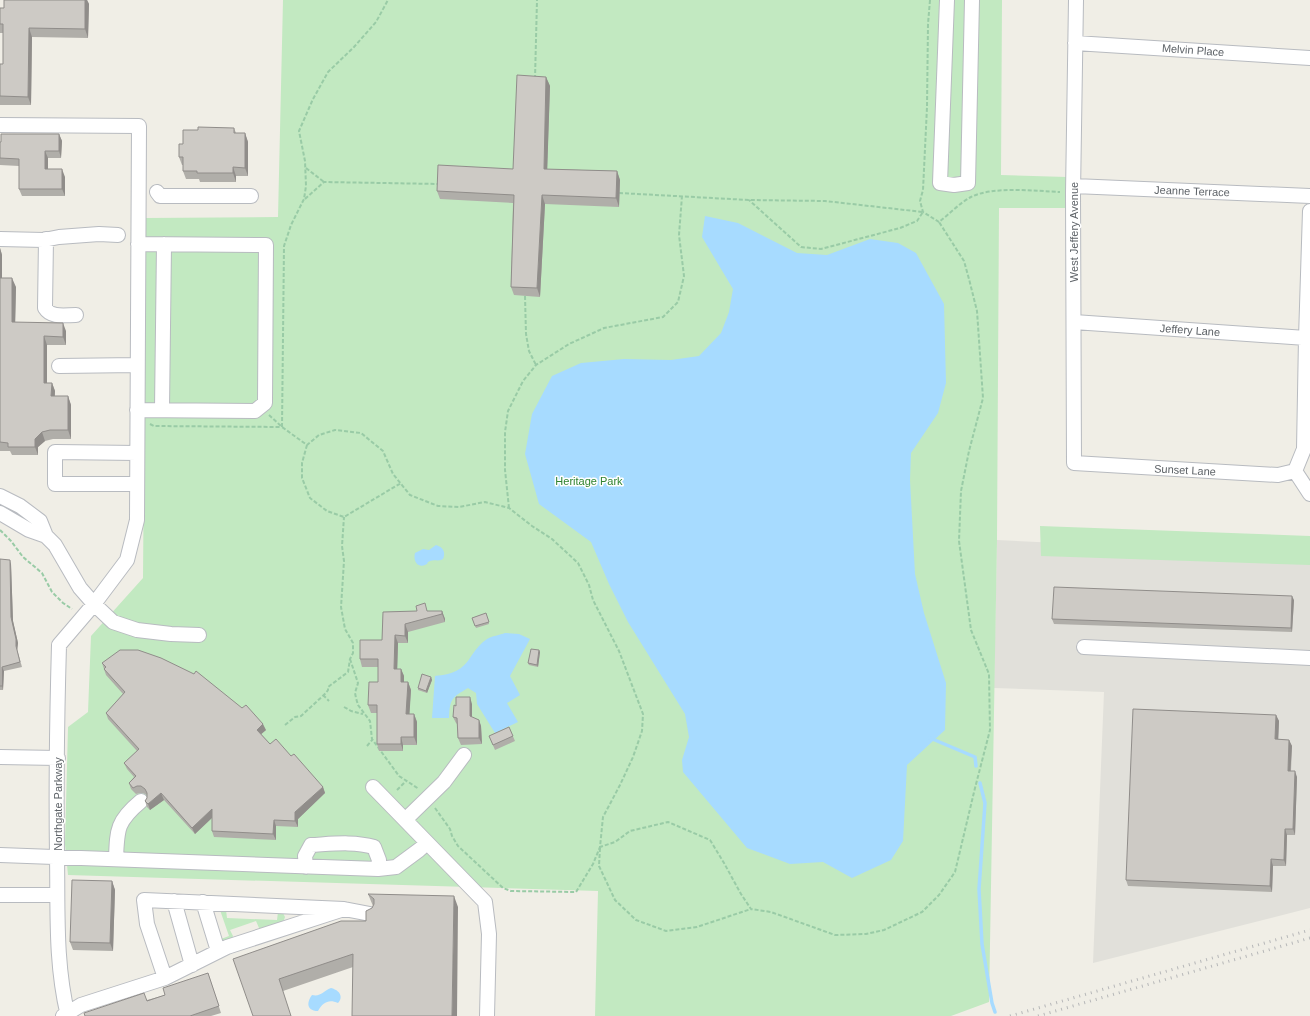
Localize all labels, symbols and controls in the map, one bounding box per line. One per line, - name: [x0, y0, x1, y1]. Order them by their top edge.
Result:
- street label: Melvin Place: [1161, 42, 1225, 58]
- street label: West Jeffery Avenue: [1068, 182, 1080, 282]
- street label: Jeanne Terrace: [1154, 184, 1230, 198]
- street label: Jeffery Lane: [1159, 322, 1221, 338]
- street label: Sunset Lane: [1154, 462, 1216, 478]
- park label: Heritage Park: [555, 475, 623, 487]
- street label: Northgate Parkway: [52, 757, 64, 851]

